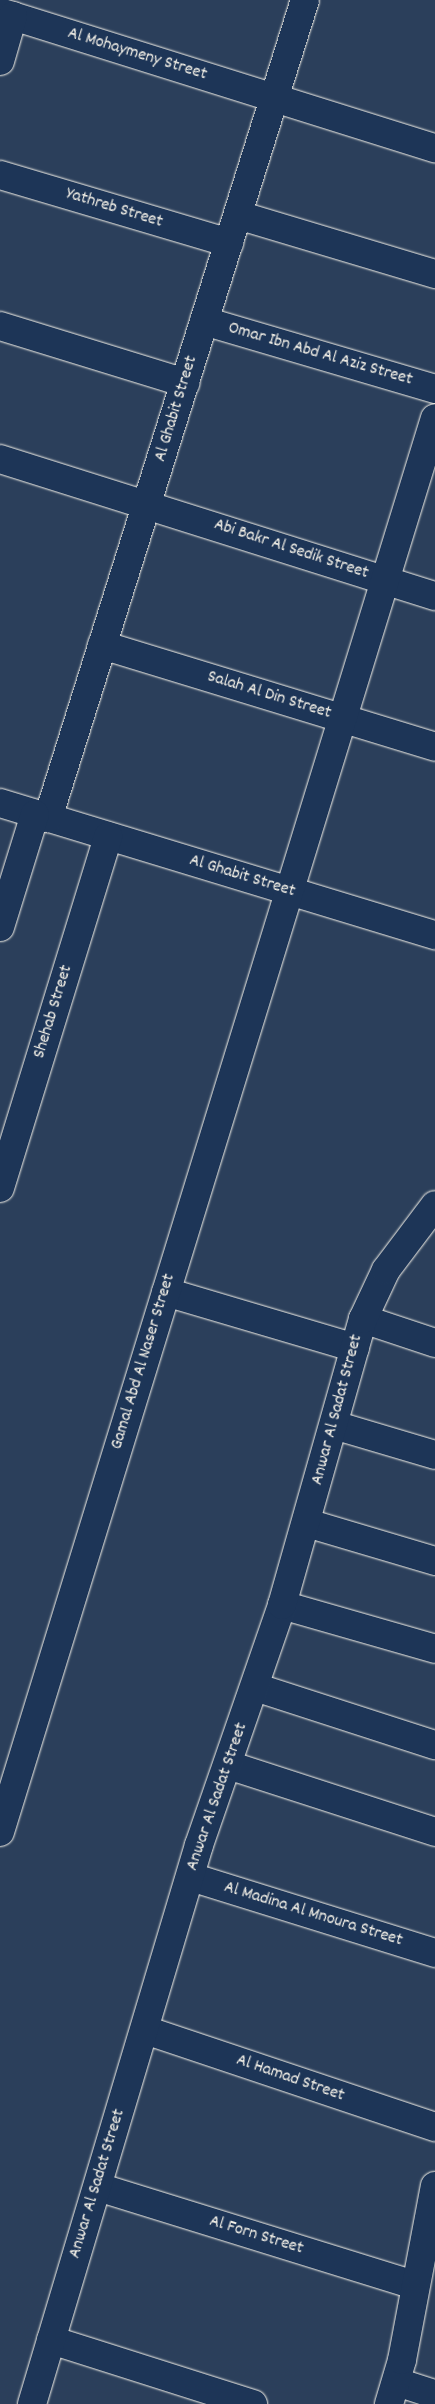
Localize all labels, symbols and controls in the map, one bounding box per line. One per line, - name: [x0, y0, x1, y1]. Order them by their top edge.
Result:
- street label: Al Mohaymeny Street: [65, 24, 209, 86]
- street label: Yathreb Street: [63, 184, 165, 234]
- street label: Omar Ibn Abd Al Aziz Street: [225, 318, 415, 392]
- street label: Al Ghabit Street: [151, 353, 203, 465]
- street label: Abi Bakr Al Sedik Street: [211, 515, 371, 585]
- street label: Salah Al Din Street: [204, 667, 334, 725]
- street label: Al Ghabit Street: [186, 851, 298, 903]
- street label: Shehab Street: [30, 963, 78, 1061]
- street label: Gamal Abd Al Naser Street: [107, 1272, 181, 1452]
- street label: Anwar Al Sadat Street: [308, 1332, 368, 1488]
- street label: Anwar Al Sadat Street: [183, 1720, 253, 1874]
- street label: Al Madina Al Mnoura Street: [221, 1878, 405, 1952]
- street label: Al Hamad Street: [233, 2050, 347, 2108]
- street label: Anwar Al Sadat Street: [65, 2107, 131, 2261]
- street label: Al Forn Street: [206, 2211, 306, 2261]

